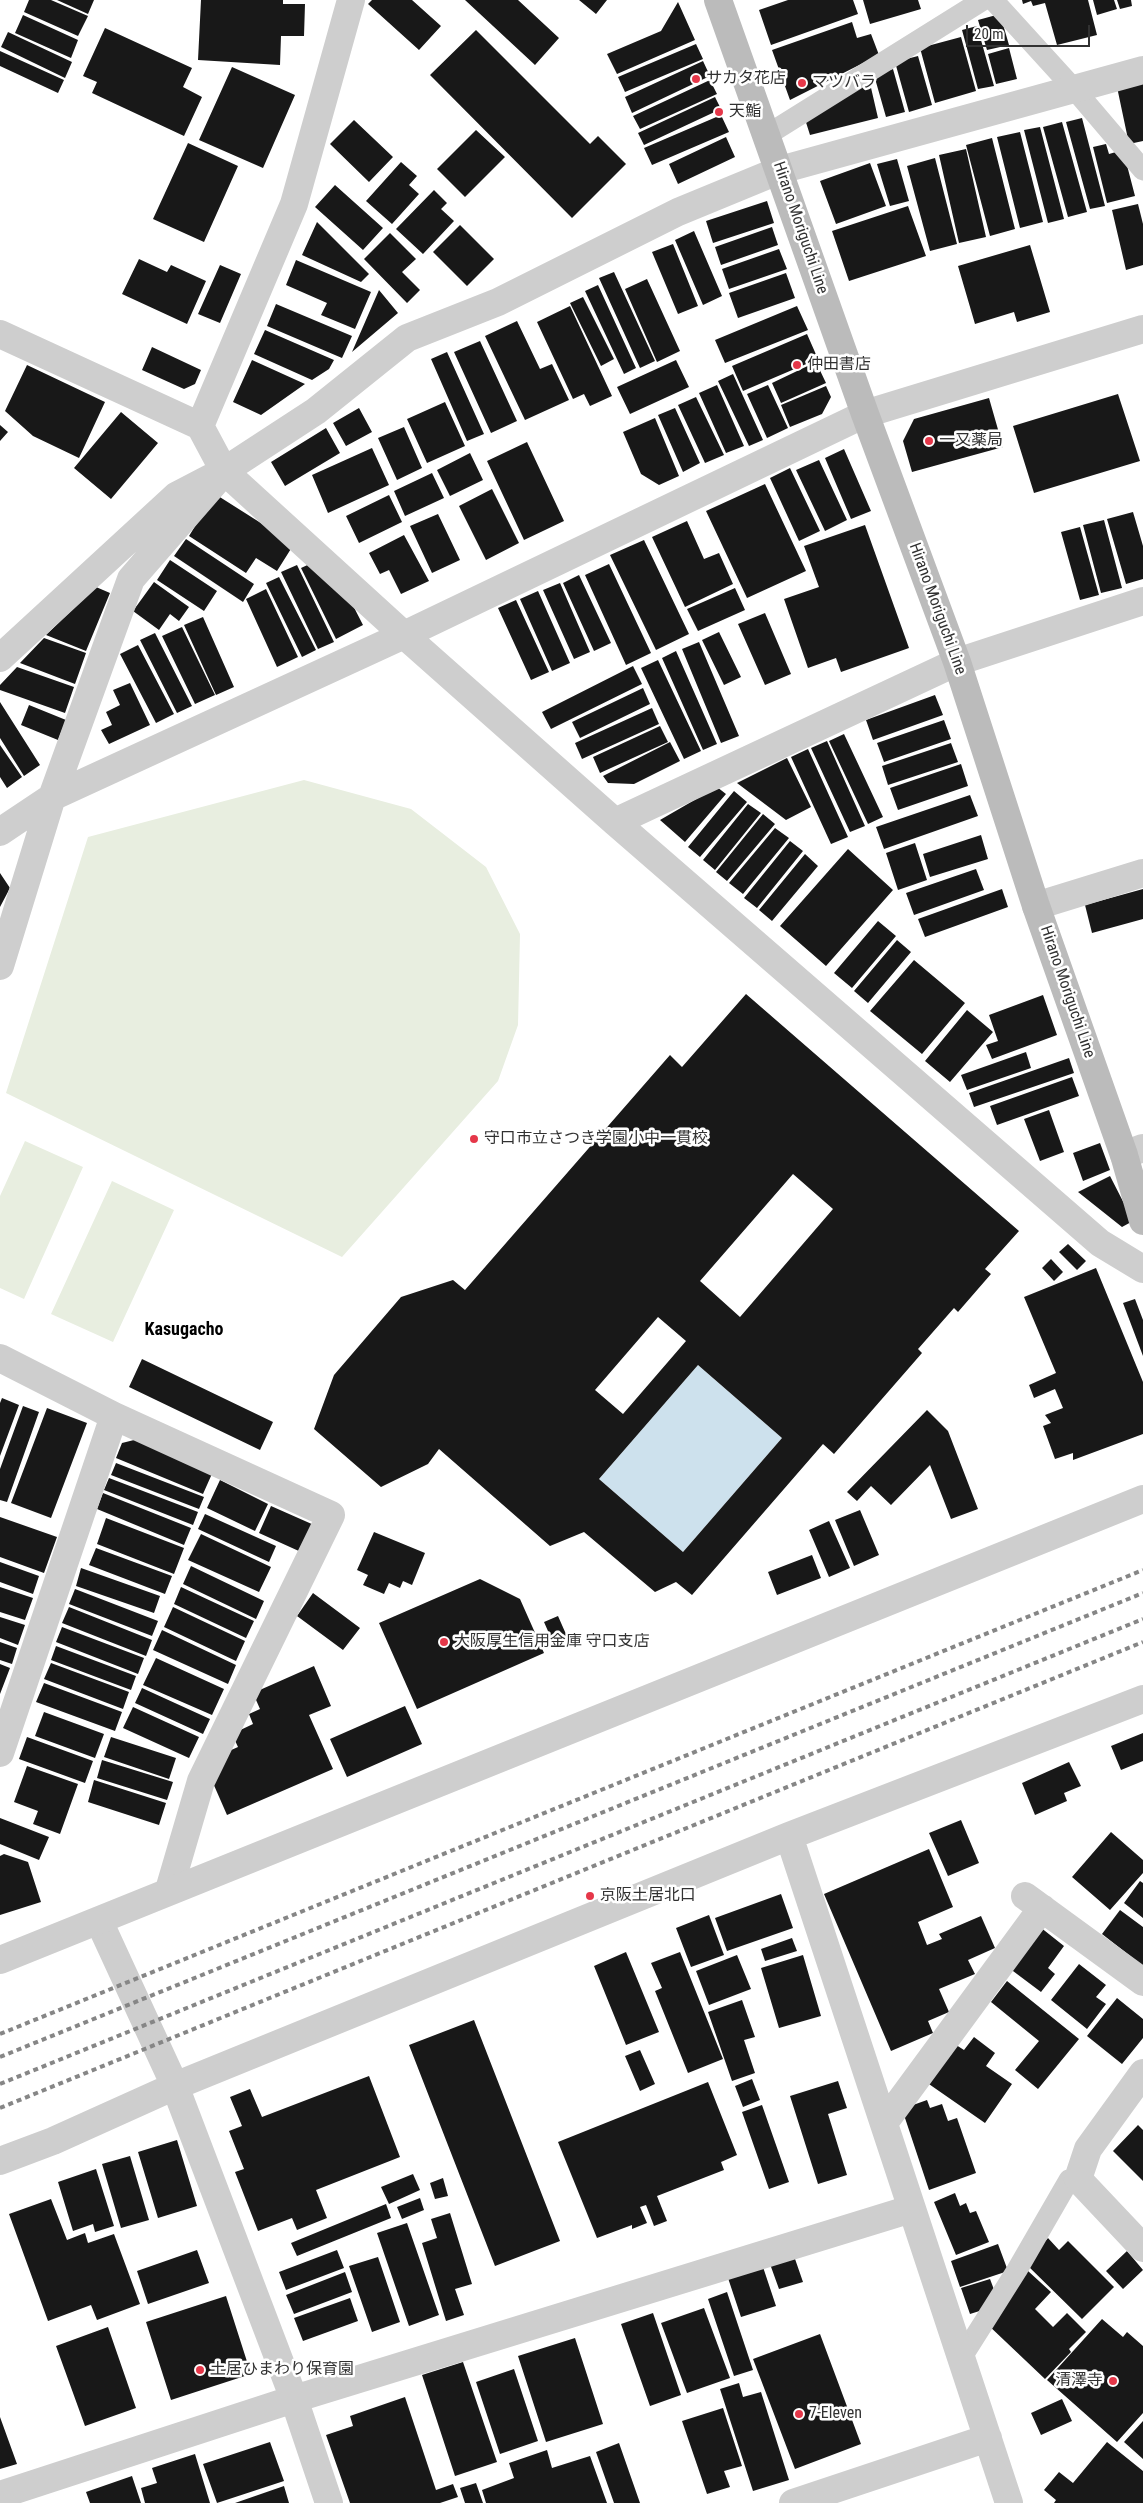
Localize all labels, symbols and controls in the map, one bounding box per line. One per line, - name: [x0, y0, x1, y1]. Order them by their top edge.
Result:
- scale bar: [968, 15, 1092, 47]
- text: 20 m: [974, 25, 1004, 43]
- place label: サカタ花店: [706, 69, 786, 89]
- marker: サカタ花店: [690, 73, 702, 85]
- place label: マツバラ: [812, 73, 876, 93]
- marker: マツバラ: [796, 77, 808, 89]
- place label: 天鮨: [729, 102, 761, 122]
- marker: 天鮨: [713, 106, 725, 118]
- street label: Hirano Moriguchi Line: [768, 159, 832, 297]
- place label: 仲田書店: [807, 355, 871, 375]
- marker: 仲田書店: [791, 359, 803, 371]
- place label: 一又薬局: [939, 431, 1003, 451]
- marker: 一又薬局: [923, 435, 935, 447]
- street label: Hirano Moriguchi Line: [904, 541, 970, 677]
- street label: Hirano Moriguchi Line: [1035, 923, 1099, 1061]
- place label: 守口市立さつき学園小中一貫校: [484, 1129, 708, 1149]
- marker: 守口市立さつき学園小中一貫校: [468, 1133, 480, 1145]
- district label: Kasugacho: [144, 1319, 224, 1341]
- place label: 大阪厚生信用金庫 守口支店: [454, 1632, 650, 1652]
- marker: 大阪厚生信用金庫 守口支店: [438, 1636, 450, 1648]
- place label: 京阪土居北口: [600, 1886, 696, 1906]
- marker: 京阪土居北口: [584, 1890, 596, 1902]
- place label: 土居ひまわり保育園: [210, 2360, 354, 2380]
- marker: 土居ひまわり保育園: [194, 2364, 206, 2376]
- place label: 清澤寺: [1055, 2371, 1103, 2391]
- marker: 清澤寺: [1107, 2375, 1119, 2387]
- place label: 7-Eleven: [809, 2404, 862, 2424]
- marker: 7-Eleven: [793, 2408, 805, 2420]

